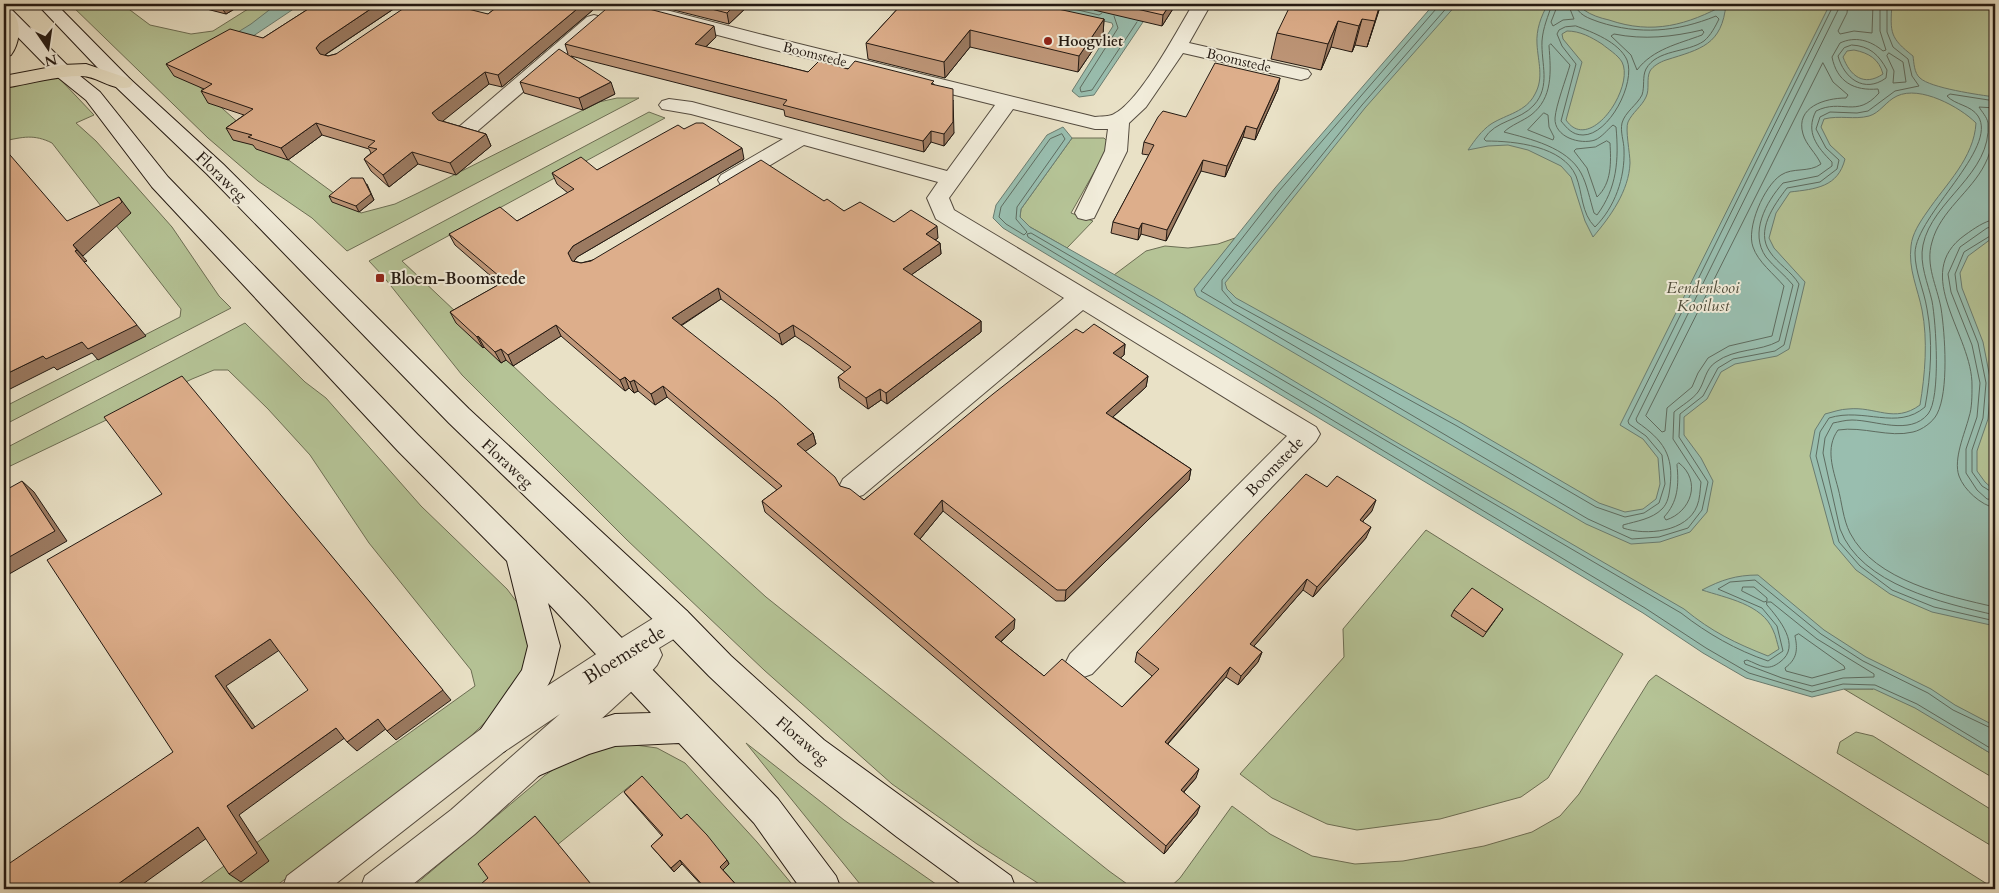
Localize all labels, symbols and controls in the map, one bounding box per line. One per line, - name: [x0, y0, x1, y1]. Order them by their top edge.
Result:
- north arrow: [22, 22, 72, 72]
- place label: Hoogvliet: [1058, 32, 1123, 51]
- marker: Hoogvliet: [1042, 35, 1054, 47]
- street label: Boomstede: [781, 37, 849, 72]
- street label: Boomstede: [1205, 44, 1273, 77]
- text: N: [43, 50, 59, 71]
- street label: Floraweg: [191, 147, 252, 207]
- place label: Bloem-Boomstede: [390, 268, 526, 290]
- marker: Bloem-Boomstede: [374, 272, 386, 284]
- park label: Eendenkooi Kooilust: [1667, 277, 1740, 317]
- street label: Boomstede: [1241, 432, 1309, 501]
- street label: Floraweg: [477, 434, 538, 493]
- street label: Bloemstede: [578, 619, 671, 690]
- street label: Floraweg: [771, 712, 834, 770]

